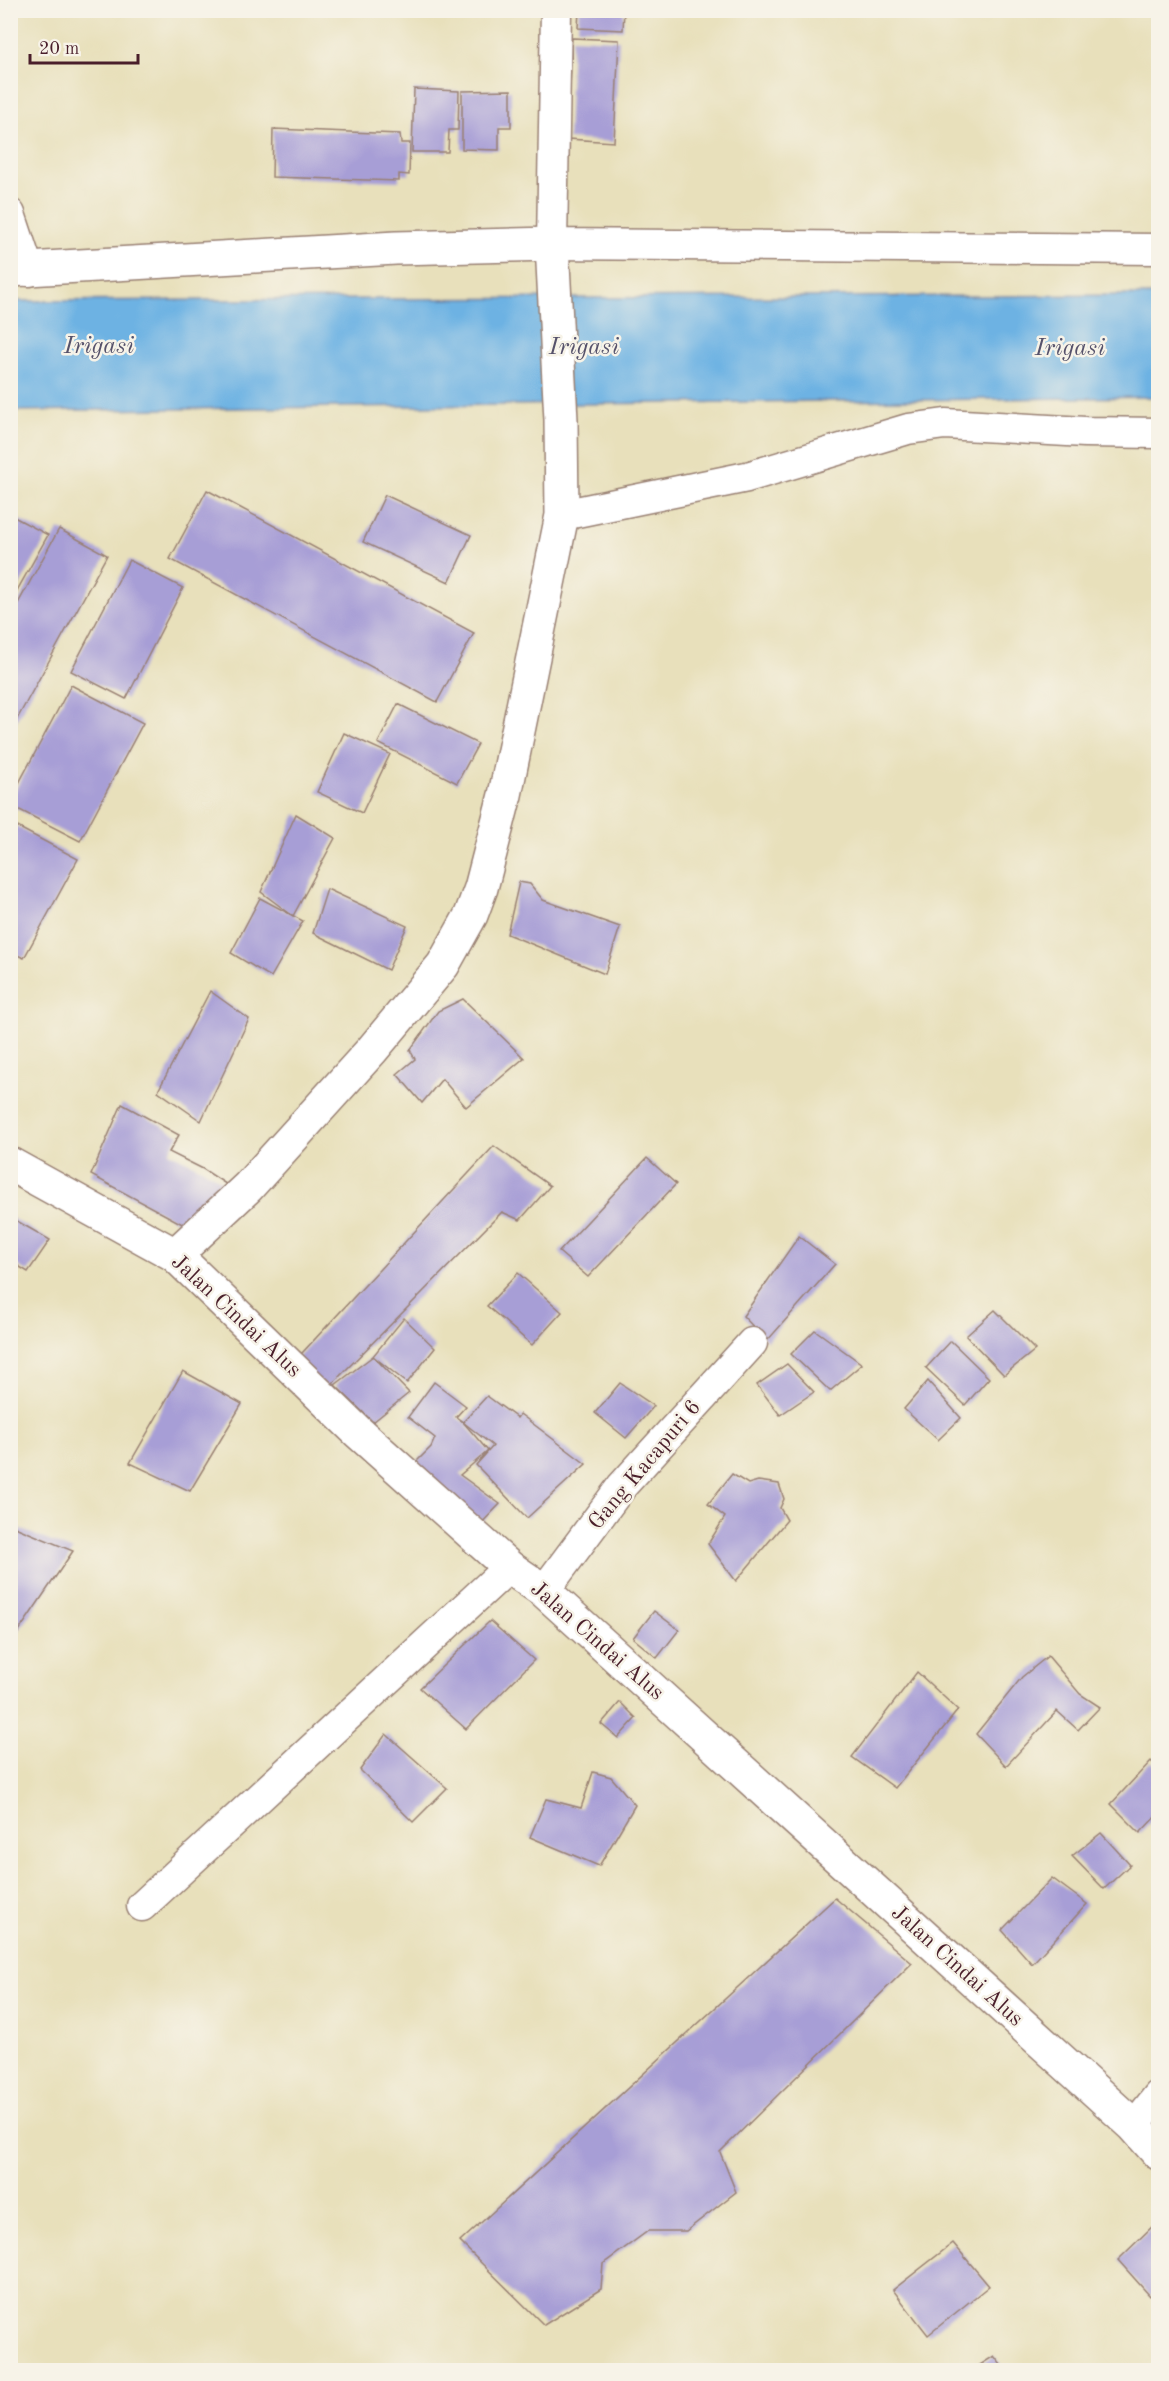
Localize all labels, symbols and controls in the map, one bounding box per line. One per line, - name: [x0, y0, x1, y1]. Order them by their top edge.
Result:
- scale bar: [30, 27, 138, 65]
- text: 20 m: [39, 40, 79, 58]
- water label: Irigasi: [63, 335, 134, 359]
- water label: Irigasi: [548, 336, 619, 360]
- water label: Irigasi: [1034, 337, 1105, 361]
- street label: Jalan Cindai Alus: [167, 1250, 305, 1382]
- street label: Gang Kacapuri 6: [585, 1396, 705, 1534]
- street label: Jalan Cindai Alus: [526, 1577, 668, 1705]
- street label: Jalan Cindai Alus: [887, 1901, 1027, 2031]

